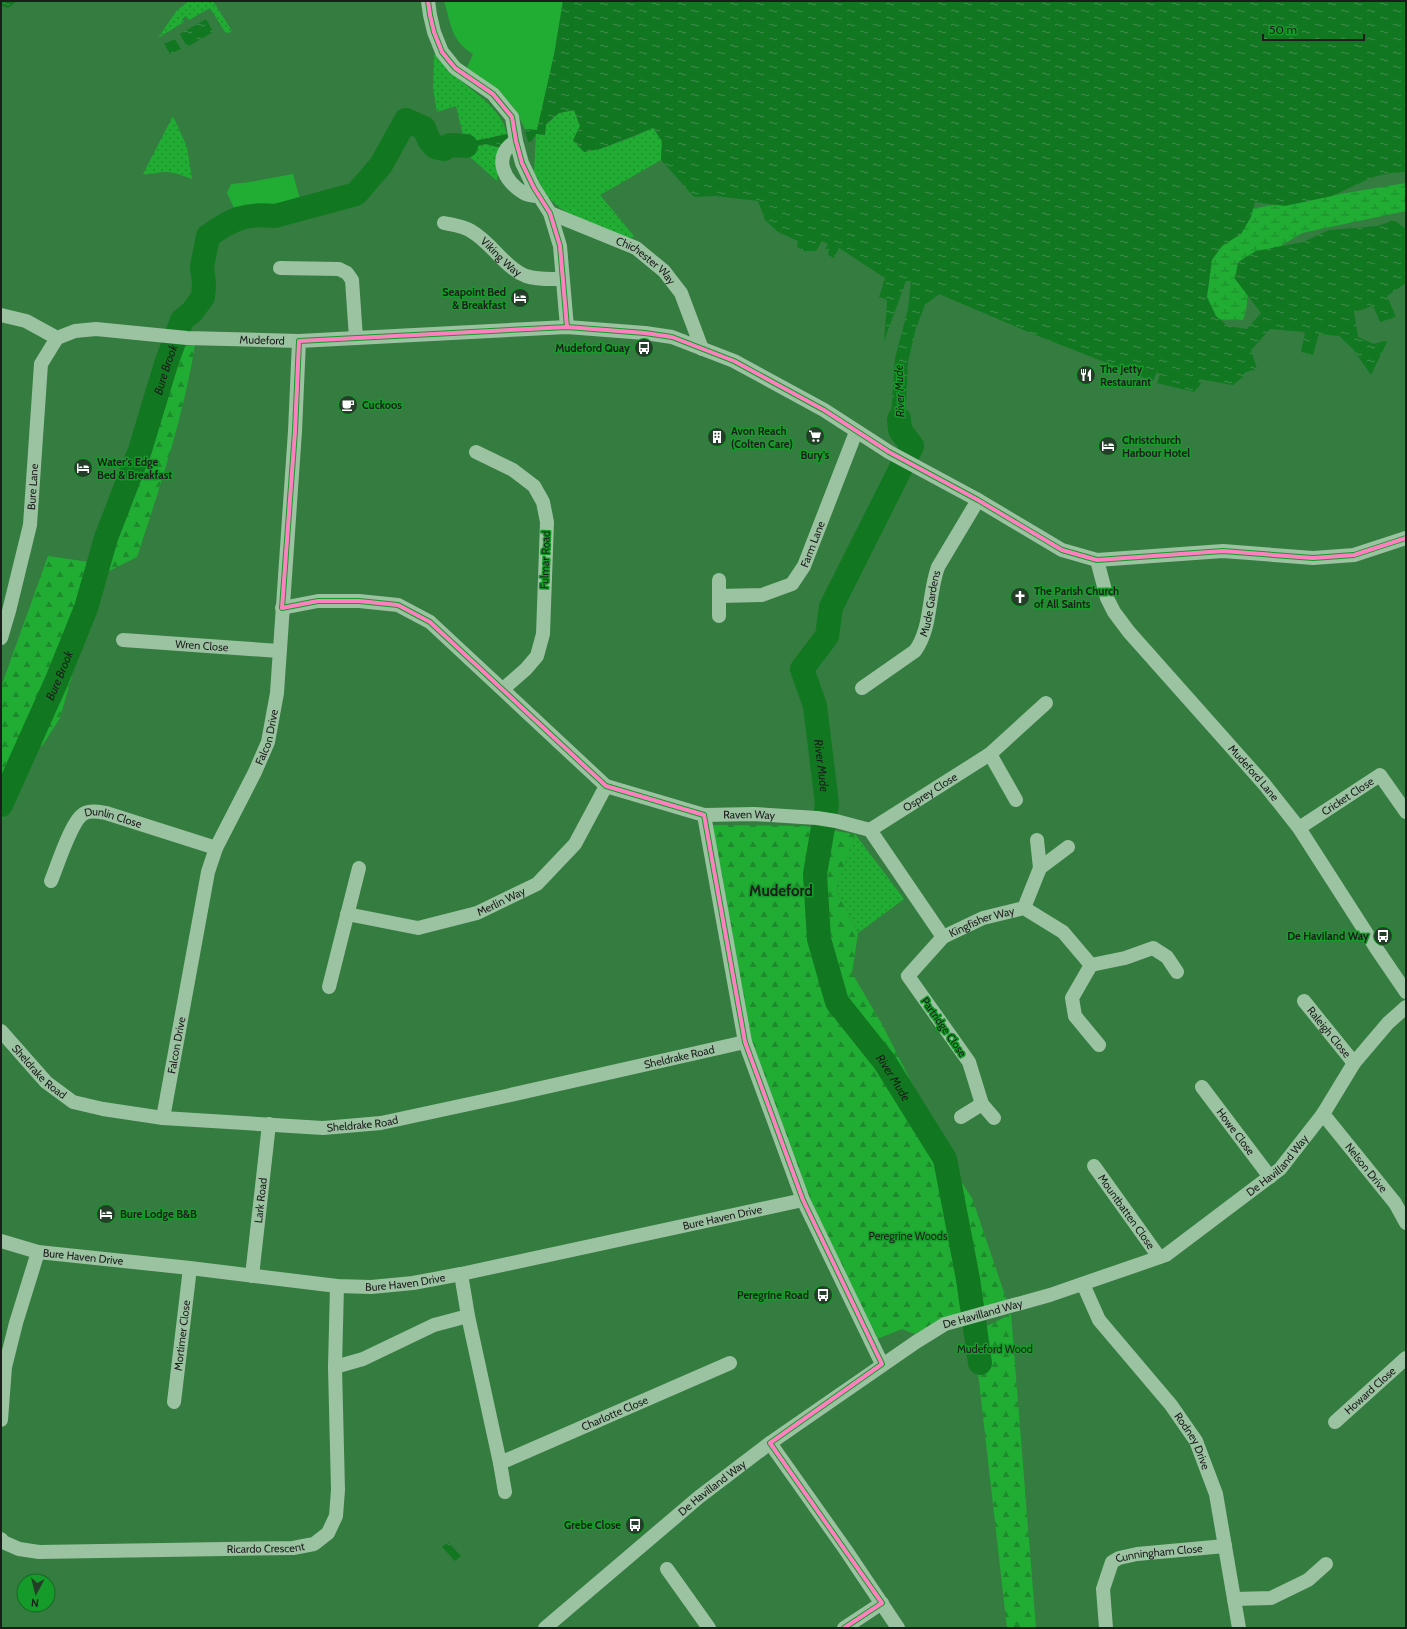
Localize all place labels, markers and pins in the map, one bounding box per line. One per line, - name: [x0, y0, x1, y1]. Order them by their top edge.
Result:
- place label: Seapoint Bed & Breakfast: [442, 285, 506, 312]
- hotel icon: Seapoint Bed & Breakfast: [509, 287, 531, 309]
- bus stop icon: Mudeford Quay: [633, 337, 655, 359]
- place label: Mudeford Quay: [555, 341, 630, 355]
- place label: The Jetty Restaurant: [1100, 362, 1151, 389]
- restaurant icon: The Jetty Restaurant: [1075, 364, 1097, 386]
- cafe icon: Cuckoos: [337, 394, 359, 416]
- place label: Cuckoos: [362, 398, 402, 412]
- place label: Avon Reach (Colten Care): [731, 424, 793, 451]
- supermarket icon: Bury's: [804, 425, 826, 447]
- building icon: Avon Reach (Colten Care): [706, 426, 728, 448]
- place label: Christchurch Harbour Hotel: [1122, 433, 1190, 460]
- hotel icon: Christchurch Harbour Hotel: [1097, 435, 1119, 457]
- place label: Bury's: [801, 448, 830, 462]
- place label: Water's Edge Bed & Breakfast: [97, 455, 172, 482]
- hotel icon: Water's Edge Bed & Breakfast: [72, 457, 94, 479]
- place label: The Parish Church of All Saints: [1034, 584, 1119, 611]
- church icon: The Parish Church of All Saints: [1009, 586, 1031, 608]
- bus stop icon: De Haviland Way: [1372, 925, 1394, 947]
- place label: De Haviland Way: [1287, 929, 1369, 943]
- hotel icon: Bure Lodge B&B: [95, 1203, 117, 1225]
- place label: Bure Lodge B&B: [120, 1207, 197, 1221]
- bus stop icon: Peregrine Road: [812, 1284, 834, 1306]
- place label: Peregrine Road: [737, 1288, 809, 1302]
- bus stop icon: Grebe Close: [624, 1514, 646, 1536]
- place label: Grebe Close: [564, 1518, 621, 1532]

